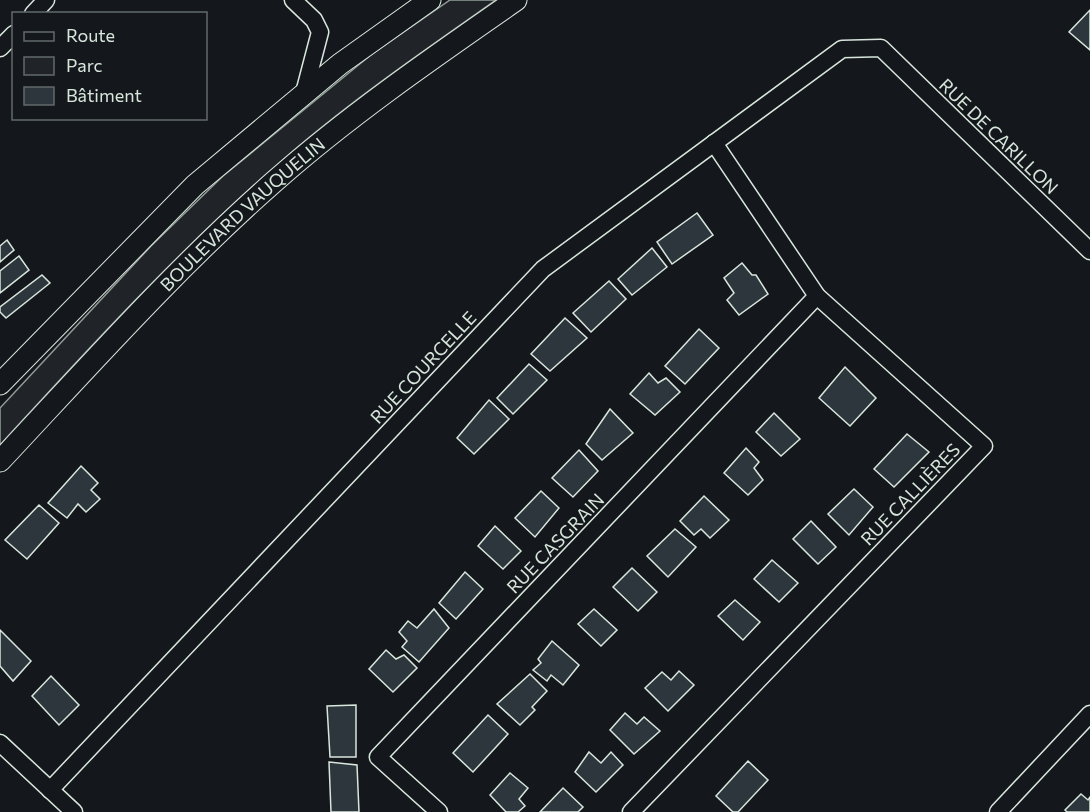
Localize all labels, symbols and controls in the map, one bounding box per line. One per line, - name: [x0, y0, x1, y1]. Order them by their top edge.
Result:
- legend: [12, 12, 207, 120]
- text: Route: [66, 24, 115, 46]
- text: Parc: [66, 54, 103, 76]
- street label: RUE DE CARILLON: [935, 74, 1063, 198]
- text: Bâtiment: [66, 84, 142, 106]
- street label: BOULEVARD VAUQUELIN: [155, 133, 329, 296]
- street label: RUE COURCELLE: [365, 306, 481, 428]
- street label: RUE CALLIÈRES: [856, 438, 964, 550]
- street label: RUE CASGRAIN: [502, 488, 608, 598]

